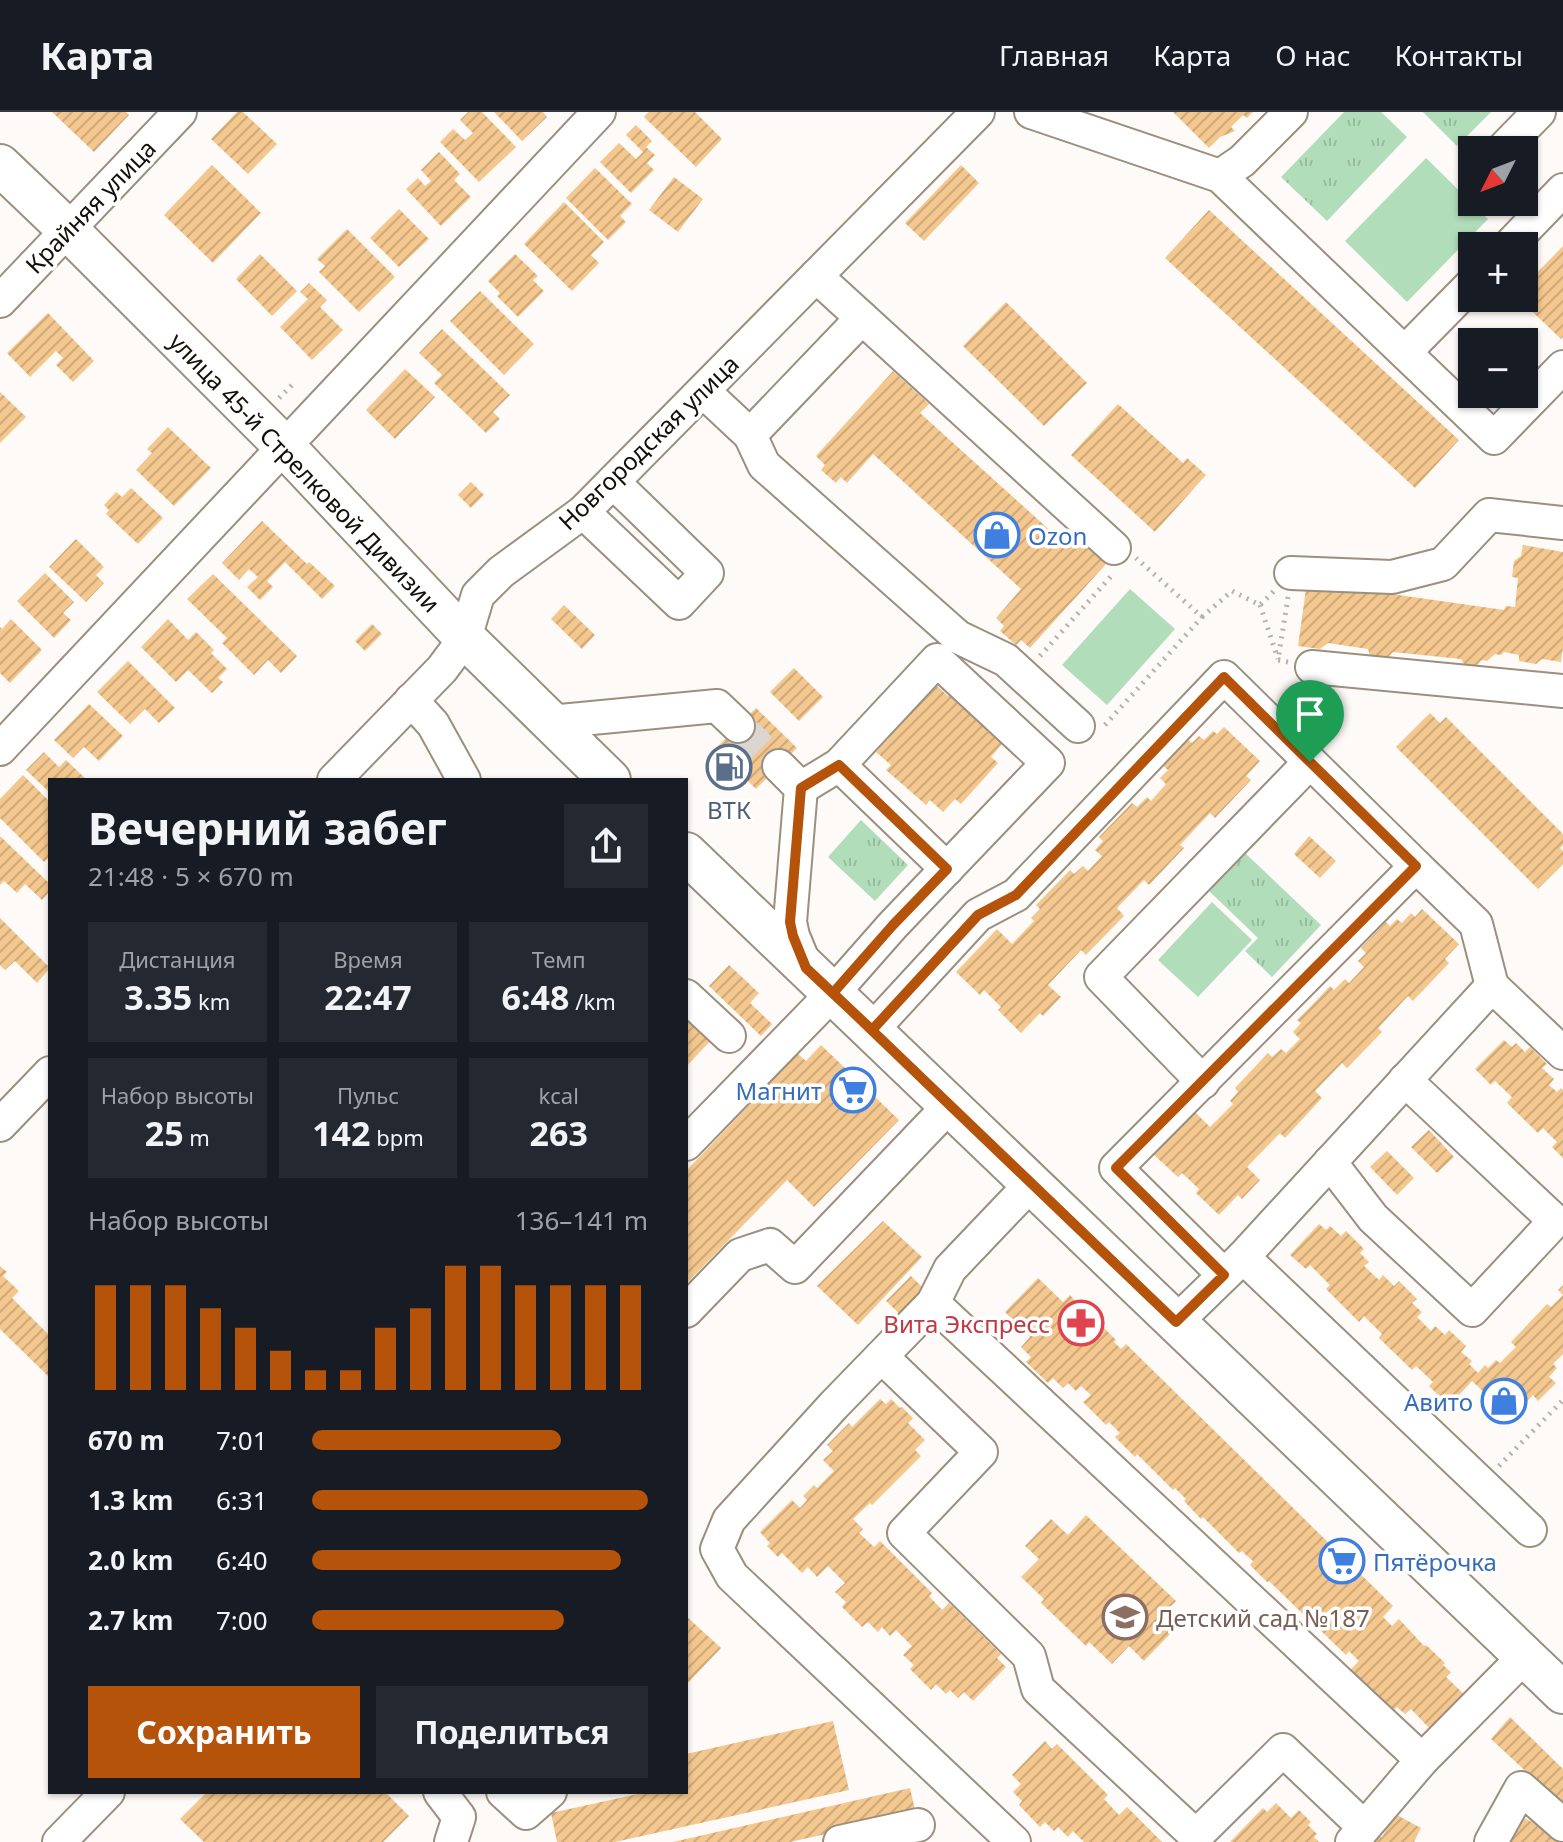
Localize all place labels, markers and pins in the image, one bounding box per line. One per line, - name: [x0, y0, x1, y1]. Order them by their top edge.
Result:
- shop icon: Ozon: [973, 511, 1021, 559]
- place label: Ozon: [1028, 519, 1087, 552]
- pin: [1276, 680, 1344, 762]
- fuel station icon: ВТК: [705, 743, 753, 791]
- place label: ВТК: [707, 793, 751, 826]
- supermarket icon: Магнит: [829, 1066, 877, 1114]
- place label: Магнит: [736, 1074, 822, 1107]
- pharmacy icon: Вита Экспресс: [1057, 1299, 1105, 1347]
- place label: Вита Экспресс: [883, 1307, 1050, 1340]
- shop icon: Авито: [1480, 1377, 1528, 1425]
- place label: Авито: [1404, 1385, 1473, 1418]
- supermarket icon: Пятёрочка: [1318, 1537, 1366, 1585]
- place label: Пятёрочка: [1373, 1545, 1497, 1578]
- school or university icon: Детский сад №187: [1101, 1593, 1149, 1641]
- place label: Детский сад №187: [1156, 1601, 1370, 1634]

